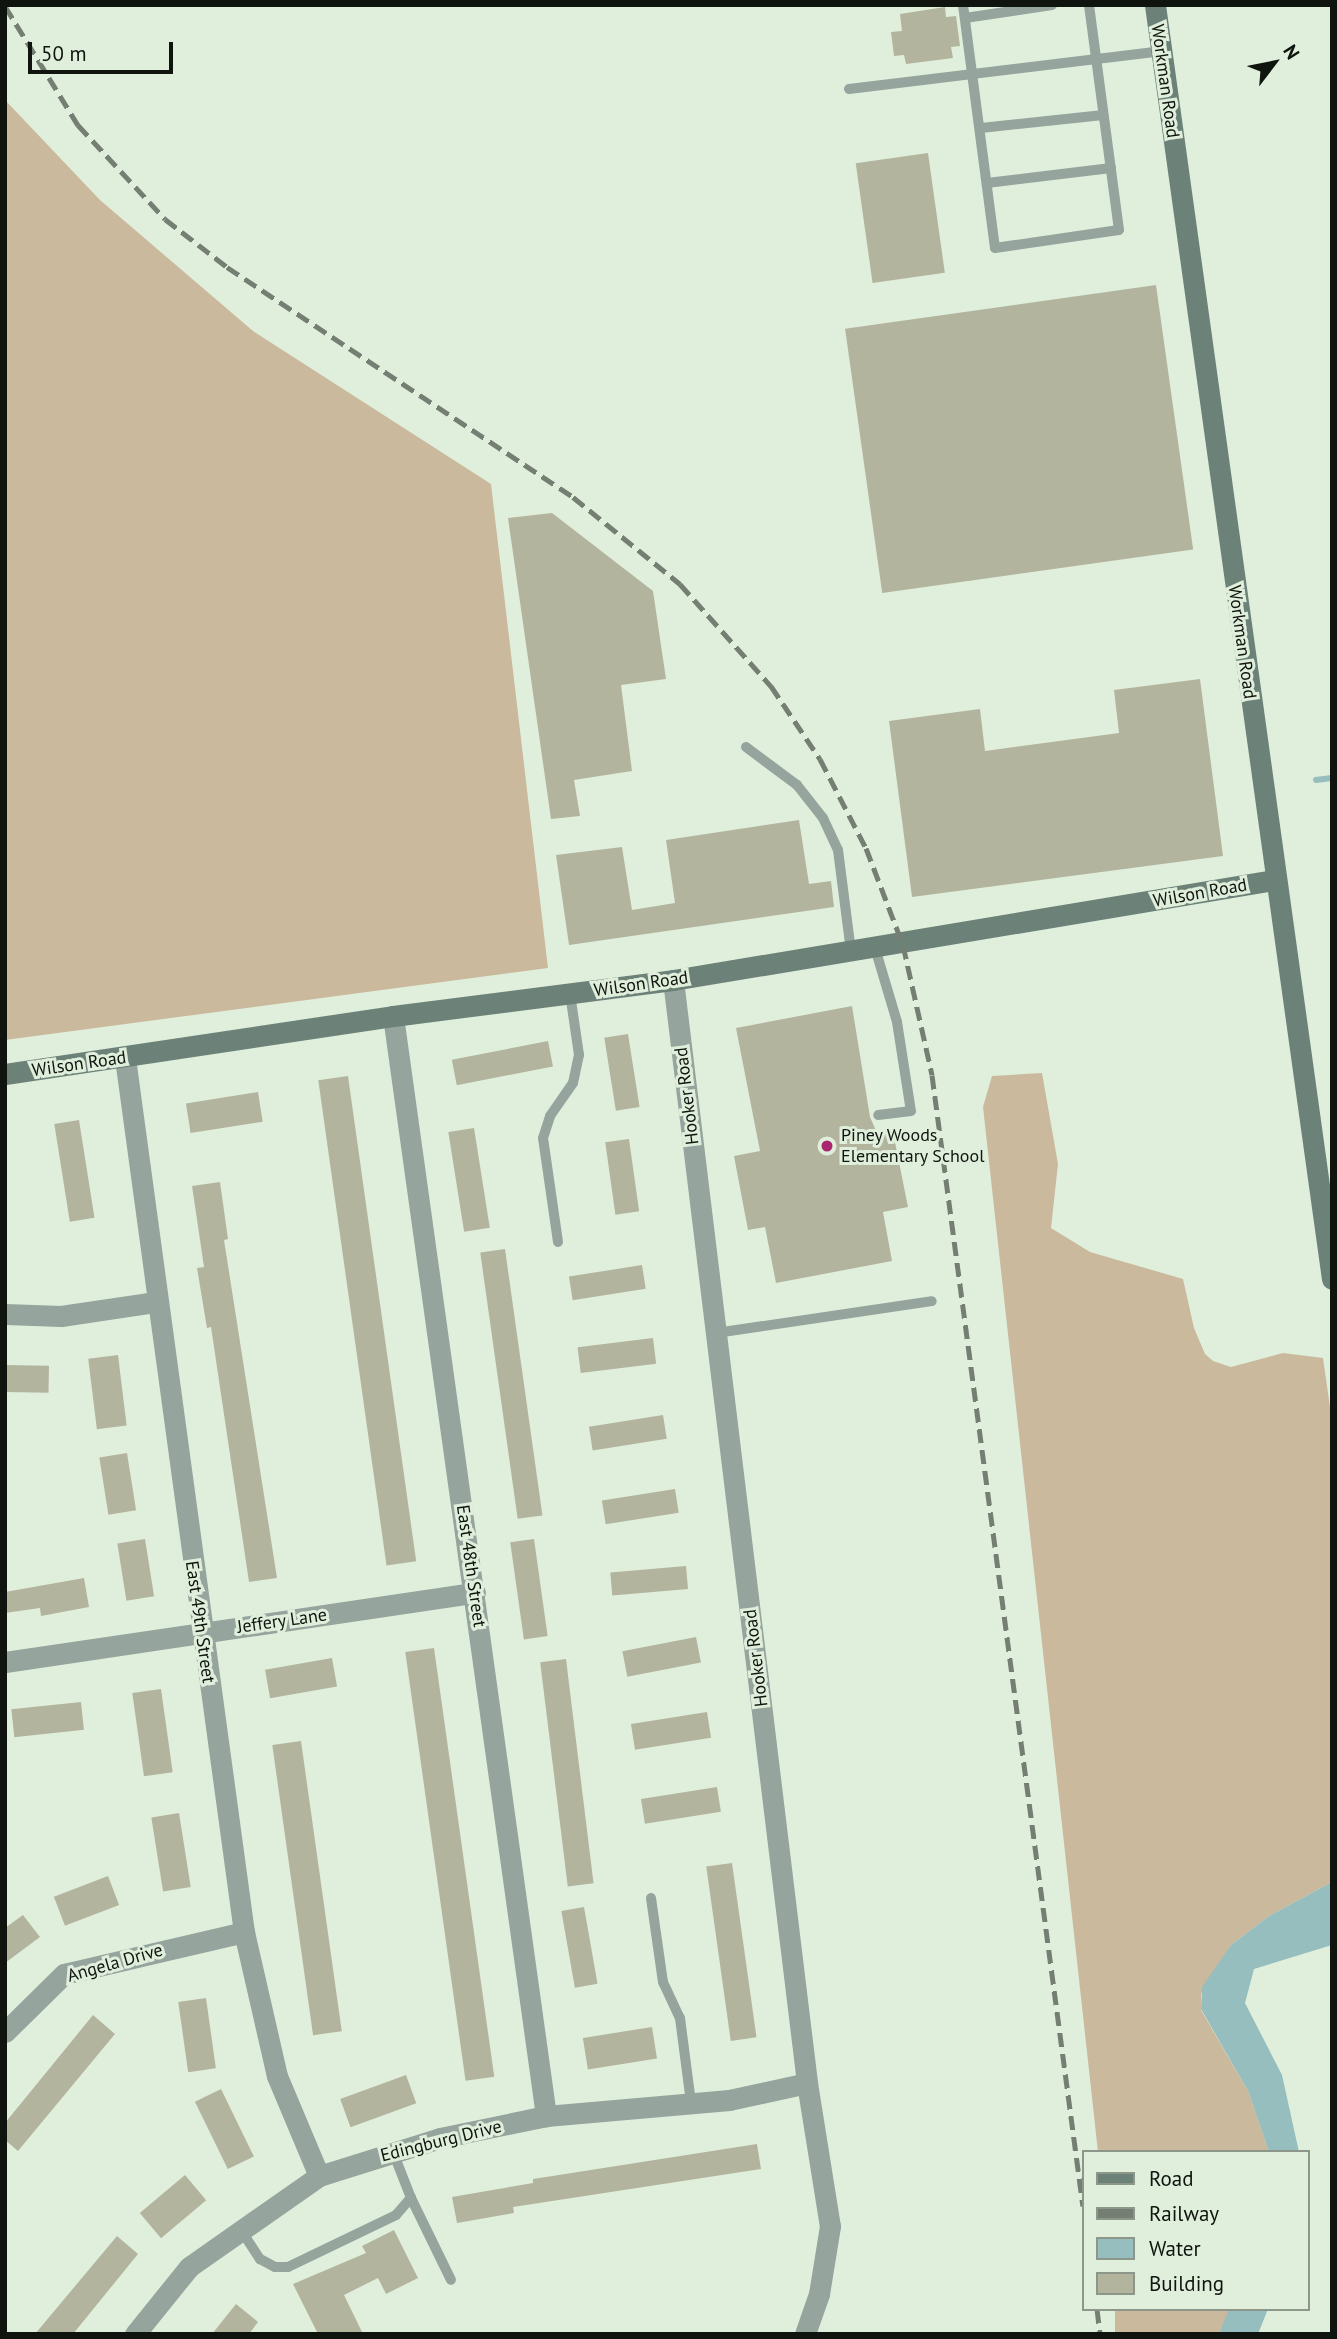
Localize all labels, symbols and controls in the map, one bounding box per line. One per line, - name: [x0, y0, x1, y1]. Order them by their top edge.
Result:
- street label: Workman Road: [1146, 23, 1184, 139]
- scale bar: [32, 28, 177, 72]
- north arrow: [1239, 28, 1309, 98]
- text: 50 m: [41, 40, 87, 67]
- text: N: [1278, 40, 1305, 64]
- street label: Workman Road: [1223, 584, 1261, 700]
- street label: Wilson Road: [1151, 874, 1249, 912]
- street label: Wilson Road: [592, 967, 690, 1001]
- street label: Hooker Road: [670, 1046, 704, 1146]
- street label: Wilson Road: [30, 1047, 128, 1081]
- place label: Piney Woods Elementary School: [841, 1125, 985, 1168]
- marker: Piney Woods Elementary School: [819, 1138, 835, 1154]
- street label: East 48th Street: [452, 1503, 490, 1629]
- street label: East 49th Street: [181, 1559, 219, 1685]
- street label: Jeffery Lane: [235, 1604, 329, 1638]
- street label: Hooker Road: [739, 1608, 773, 1708]
- street label: Angela Drive: [65, 1939, 165, 1987]
- street label: Edingburg Drive: [378, 2116, 504, 2166]
- legend: [1082, 2150, 1309, 2311]
- text: Road: [1149, 2165, 1193, 2192]
- text: Railway: [1149, 2200, 1219, 2227]
- text: Water: [1149, 2235, 1201, 2262]
- text: Building: [1149, 2270, 1224, 2297]

